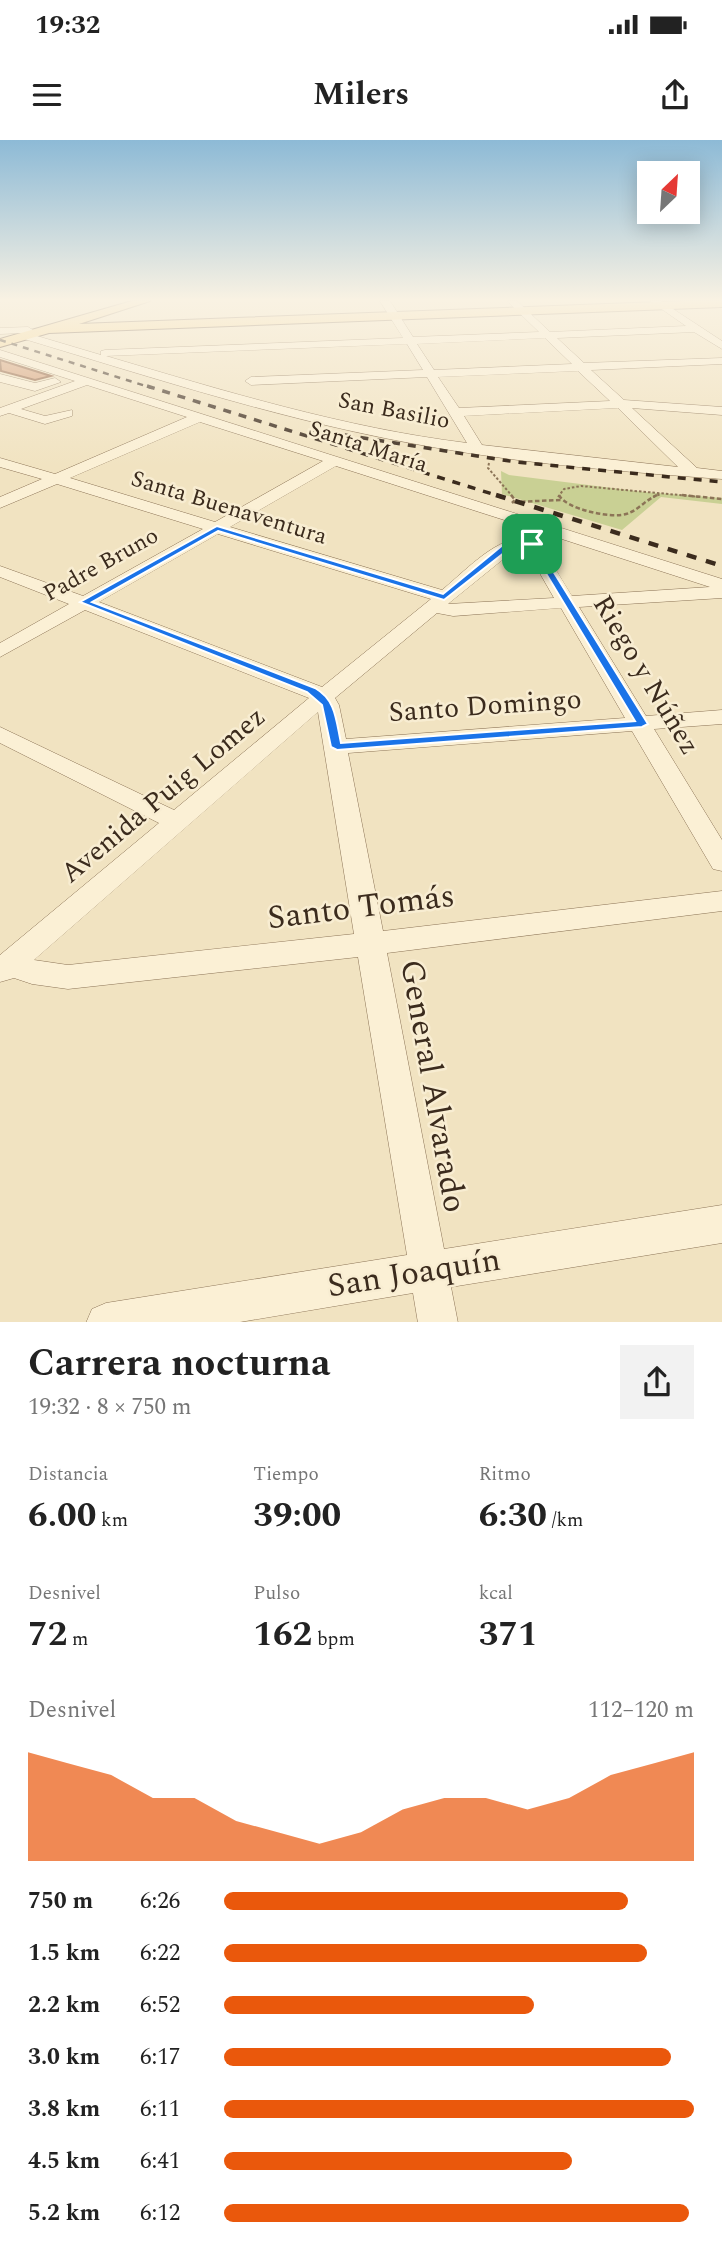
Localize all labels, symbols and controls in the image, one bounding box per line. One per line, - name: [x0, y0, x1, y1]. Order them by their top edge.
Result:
- text: 19:32: [35, 5, 100, 45]
- text: Milers: [313, 70, 409, 119]
- icon: menu: [28, 76, 66, 114]
- icon: share: [656, 76, 694, 114]
- north arrow: [637, 161, 700, 224]
- map controls: [637, 161, 700, 224]
- street label: San Basilio: [335, 383, 453, 439]
- street label: Santa María: [304, 411, 432, 483]
- street label: Santa Buenaventura: [127, 462, 331, 554]
- pin: [502, 514, 562, 574]
- street label: Padre Bruno: [37, 519, 165, 611]
- icon: arrive: [513, 525, 551, 563]
- street label: Riego y Núñez: [581, 587, 711, 763]
- street label: Santo Domingo: [387, 678, 583, 734]
- street label: Avenida Puig Lomez: [51, 696, 275, 894]
- street label: Santo Tomás: [264, 871, 458, 943]
- street label: General Alvarado: [386, 956, 480, 1216]
- street label: San Joaquín: [324, 1235, 504, 1311]
- text: Carrera nocturna: [28, 1335, 331, 1393]
- button: share: [620, 1345, 694, 1419]
- text: 19:32 · 8 × 750 m: [28, 1390, 192, 1425]
- text: Distancia: [28, 1460, 108, 1489]
- text: Tiempo: [253, 1460, 319, 1489]
- text: Ritmo: [479, 1460, 531, 1489]
- text: 6.00: [28, 1489, 96, 1542]
- text: 39:00: [253, 1489, 341, 1542]
- text: 6:30: [479, 1489, 547, 1542]
- text: km: [96, 1506, 128, 1535]
- text: /km: [547, 1506, 583, 1535]
- text: Desnivel: [28, 1579, 101, 1608]
- text: Pulso: [253, 1579, 300, 1608]
- text: kcal: [479, 1579, 513, 1608]
- text: 72: [28, 1608, 67, 1661]
- text: 162: [253, 1608, 312, 1661]
- text: 371: [479, 1608, 538, 1661]
- text: m: [67, 1625, 88, 1654]
- text: bpm: [312, 1625, 355, 1654]
- text: Desnivel: [28, 1693, 116, 1728]
- text: 112–120 m: [588, 1693, 694, 1728]
- text: 750 m: [28, 1884, 93, 1919]
- text: 6:26: [140, 1884, 180, 1919]
- text: 1.5 km: [28, 1936, 100, 1971]
- text: 6:22: [140, 1936, 180, 1971]
- text: 2.2 km: [28, 1988, 100, 2023]
- text: 6:52: [140, 1988, 180, 2023]
- text: 3.0 km: [28, 2040, 100, 2075]
- text: 6:17: [140, 2040, 180, 2075]
- text: 3.8 km: [28, 2092, 100, 2127]
- text: 6:11: [140, 2092, 180, 2127]
- text: 4.5 km: [28, 2144, 100, 2179]
- text: 6:41: [140, 2144, 180, 2179]
- text: 5.2 km: [28, 2196, 100, 2231]
- text: 6:12: [140, 2196, 180, 2231]

